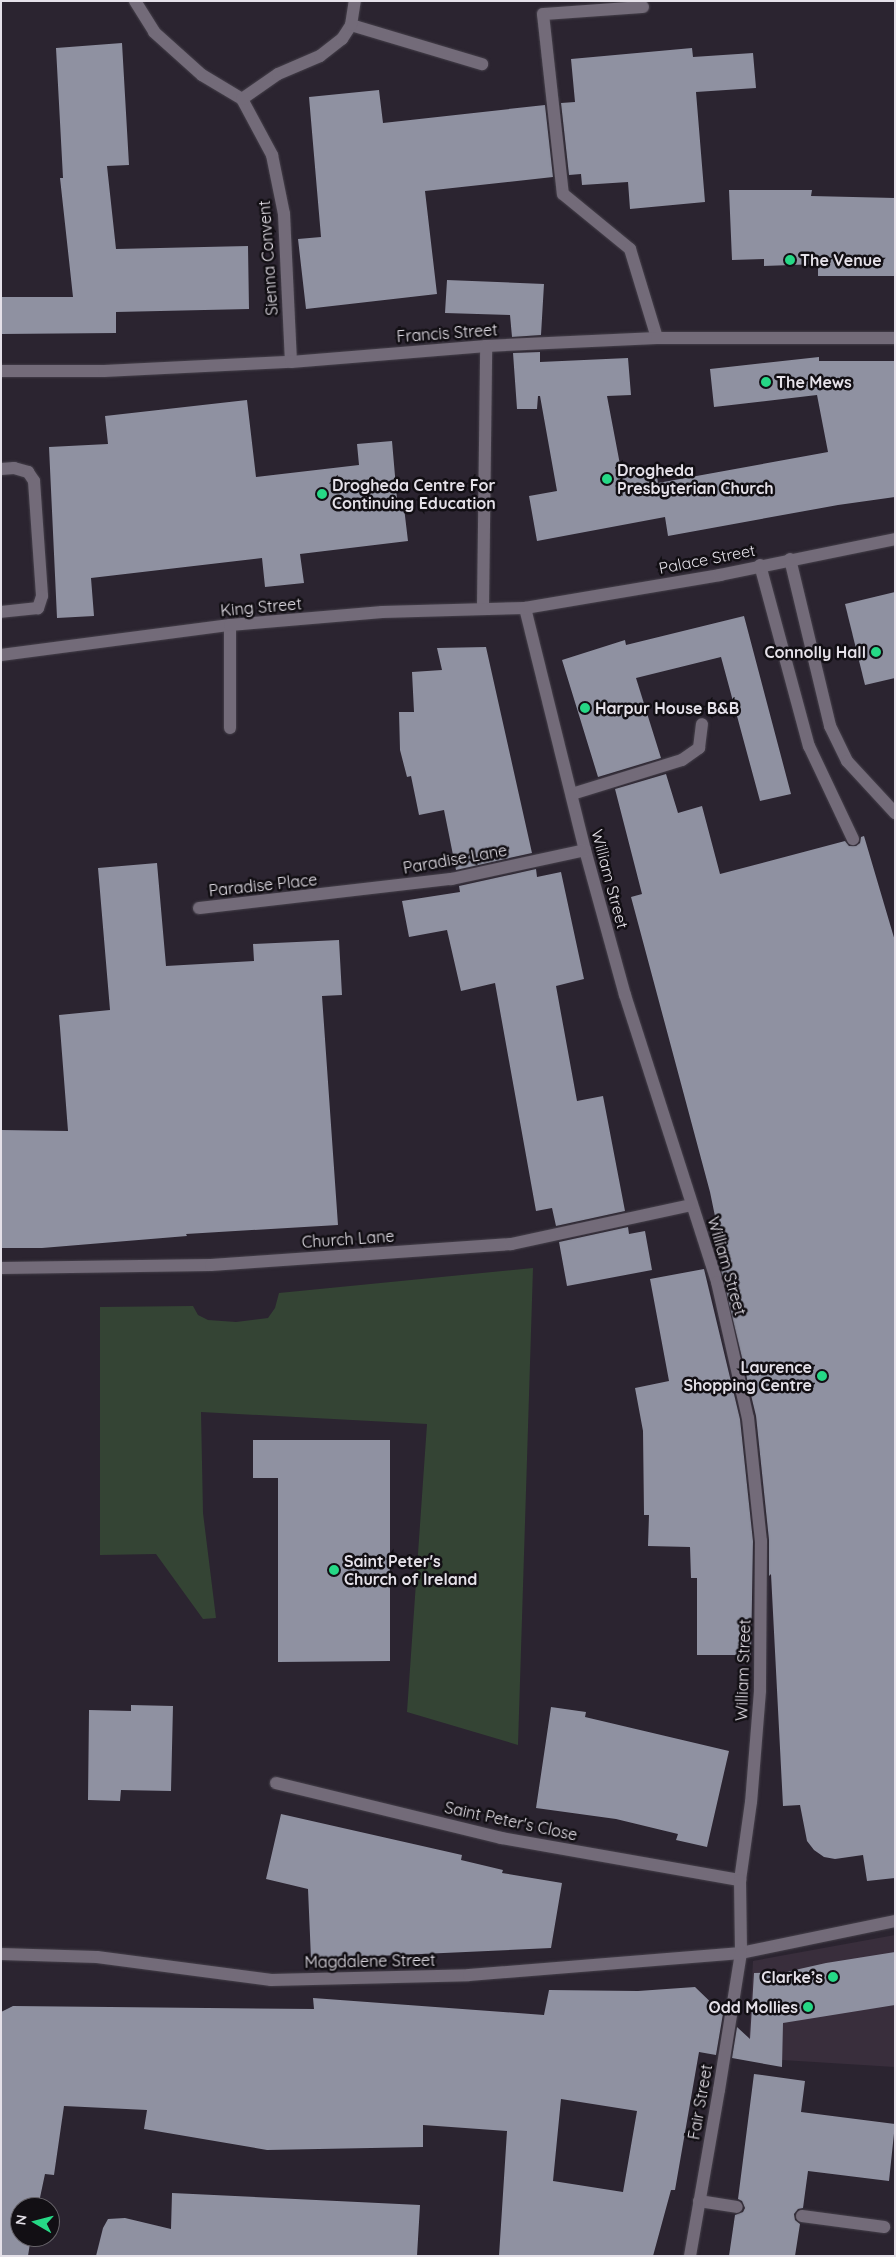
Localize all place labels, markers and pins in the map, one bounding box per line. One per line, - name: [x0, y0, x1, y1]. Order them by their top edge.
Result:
- place label: The Venue: [800, 250, 882, 270]
- marker: The Venue: [784, 254, 796, 266]
- place label: The Mews: [776, 372, 852, 392]
- marker: The Mews: [760, 376, 772, 388]
- place label: Drogheda Presbyterian Church: [617, 460, 774, 498]
- marker: Drogheda Presbyterian Church: [601, 473, 613, 485]
- place label: Drogheda Centre For Continuing Education: [332, 475, 496, 513]
- marker: Drogheda Centre For Continuing Education: [316, 488, 328, 500]
- place label: Connolly Hall: [764, 642, 866, 662]
- marker: Connolly Hall: [870, 646, 882, 658]
- place label: Harpur House B&B: [595, 698, 739, 718]
- marker: Harpur House B&B: [579, 702, 591, 714]
- place label: Laurence Shopping Centre: [683, 1357, 812, 1395]
- marker: Laurence Shopping Centre: [816, 1370, 828, 1382]
- place label: Saint Peter's Church of Ireland: [344, 1551, 477, 1589]
- marker: Saint Peter's Church of Ireland: [328, 1564, 340, 1576]
- place label: Clarke’s: [761, 1967, 823, 1987]
- marker: Clarke’s: [827, 1971, 839, 1983]
- place label: Odd Mollies: [708, 1997, 798, 2017]
- marker: Odd Mollies: [802, 2001, 814, 2013]

